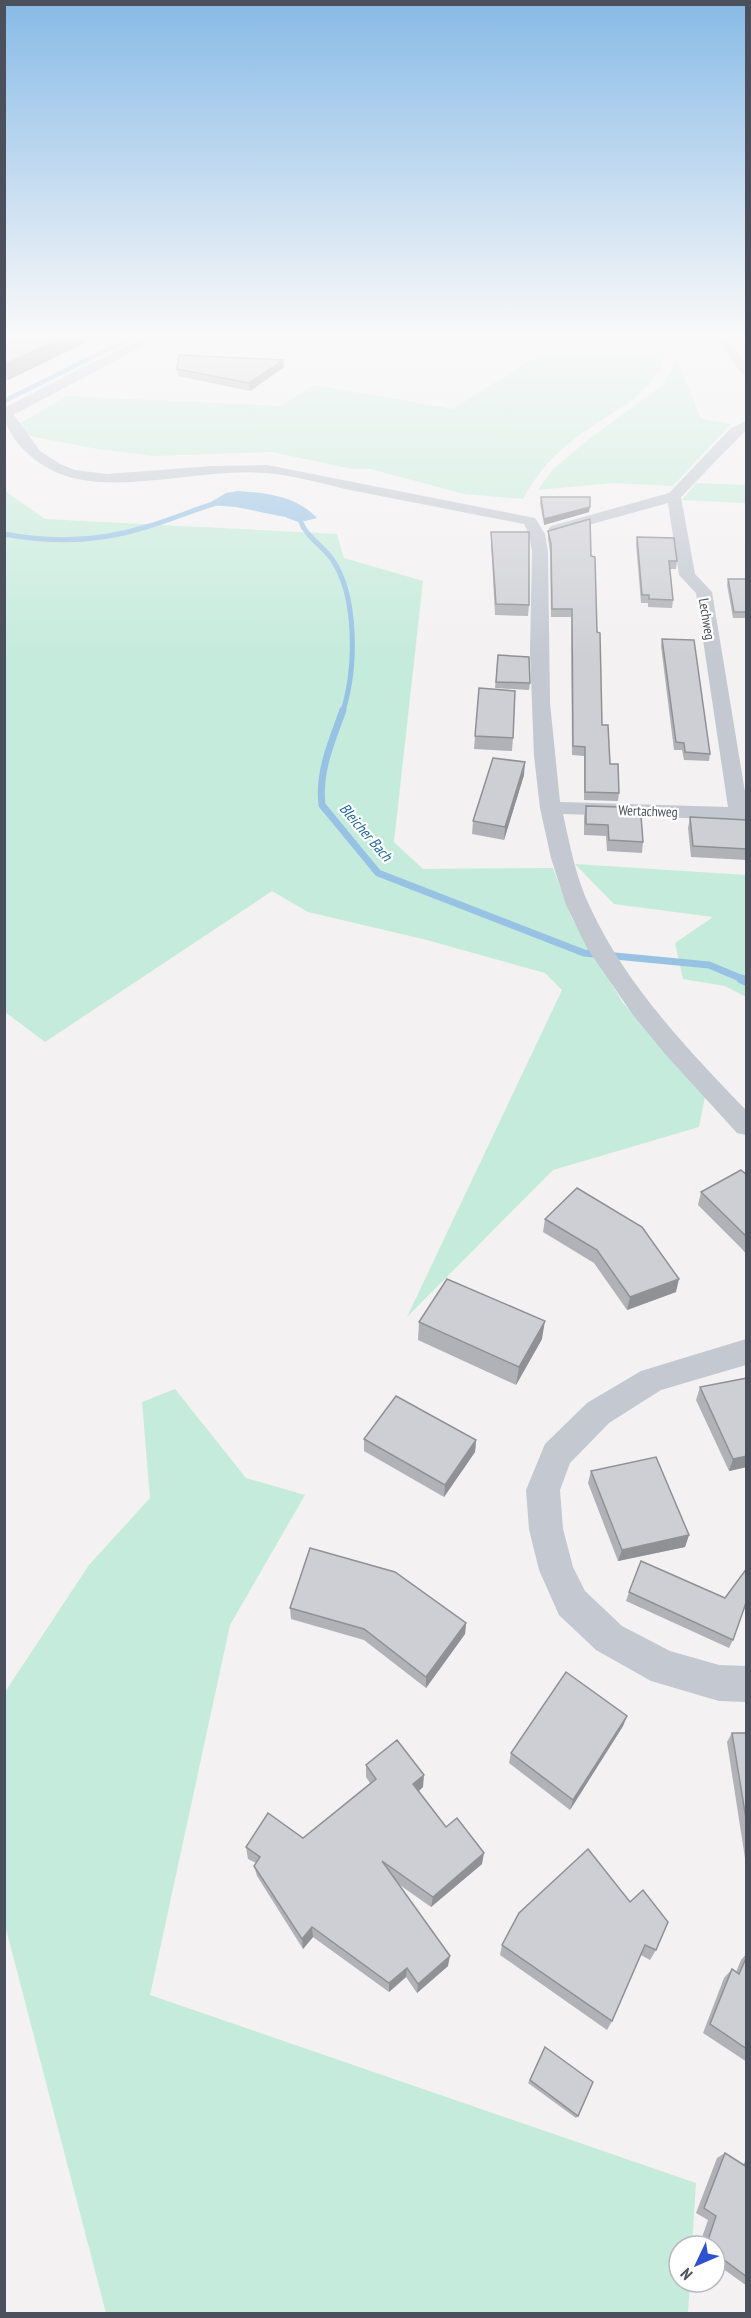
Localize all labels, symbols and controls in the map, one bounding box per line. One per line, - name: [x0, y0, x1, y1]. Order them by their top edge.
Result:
- street label: Lechweg: [695, 597, 719, 641]
- water label: Bleicher Bach: [336, 799, 397, 866]
- street label: Wertachweg: [618, 801, 678, 821]
- north arrow: [667, 2234, 727, 2294]
- text: N: [676, 2264, 696, 2284]

